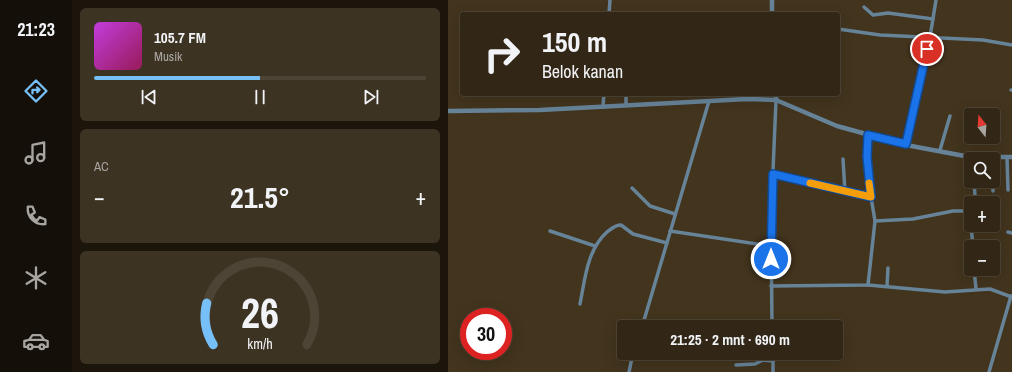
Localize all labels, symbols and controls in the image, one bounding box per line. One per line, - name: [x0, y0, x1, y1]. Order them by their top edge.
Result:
- text: 21:23: [17, 17, 55, 42]
- text: 150 m: [542, 23, 607, 61]
- text: 105.7 FM: [154, 27, 206, 48]
- icon: right: [476, 28, 528, 80]
- pin: [910, 32, 944, 66]
- icon: arrive: [916, 38, 938, 60]
- text: Musik: [154, 48, 182, 65]
- text: Belok kanan: [542, 59, 623, 84]
- icon: directions: [22, 77, 50, 105]
- icon: previous: [138, 86, 160, 108]
- icon: pause: [249, 86, 271, 108]
- icon: next: [360, 86, 382, 108]
- north arrow: [964, 108, 1000, 144]
- map controls: [964, 108, 1000, 276]
- icon: music: [22, 139, 50, 167]
- button: search: [964, 152, 1000, 188]
- text: AC: [94, 158, 109, 175]
- text: 21.5°: [230, 177, 290, 217]
- text: −: [94, 182, 105, 212]
- text: +: [415, 182, 426, 212]
- button: +: [964, 196, 1000, 232]
- icon: phone: [22, 202, 50, 230]
- position arrow: [750, 238, 792, 280]
- button: −: [964, 240, 1000, 276]
- icon: climate: [22, 264, 50, 292]
- text: 26: [241, 285, 279, 341]
- speed limit sign: 30: [460, 308, 512, 360]
- icon: car: [22, 327, 50, 355]
- text: 21:25 · 2 mnt · 690 m: [670, 329, 790, 350]
- text: km/h: [247, 334, 273, 353]

